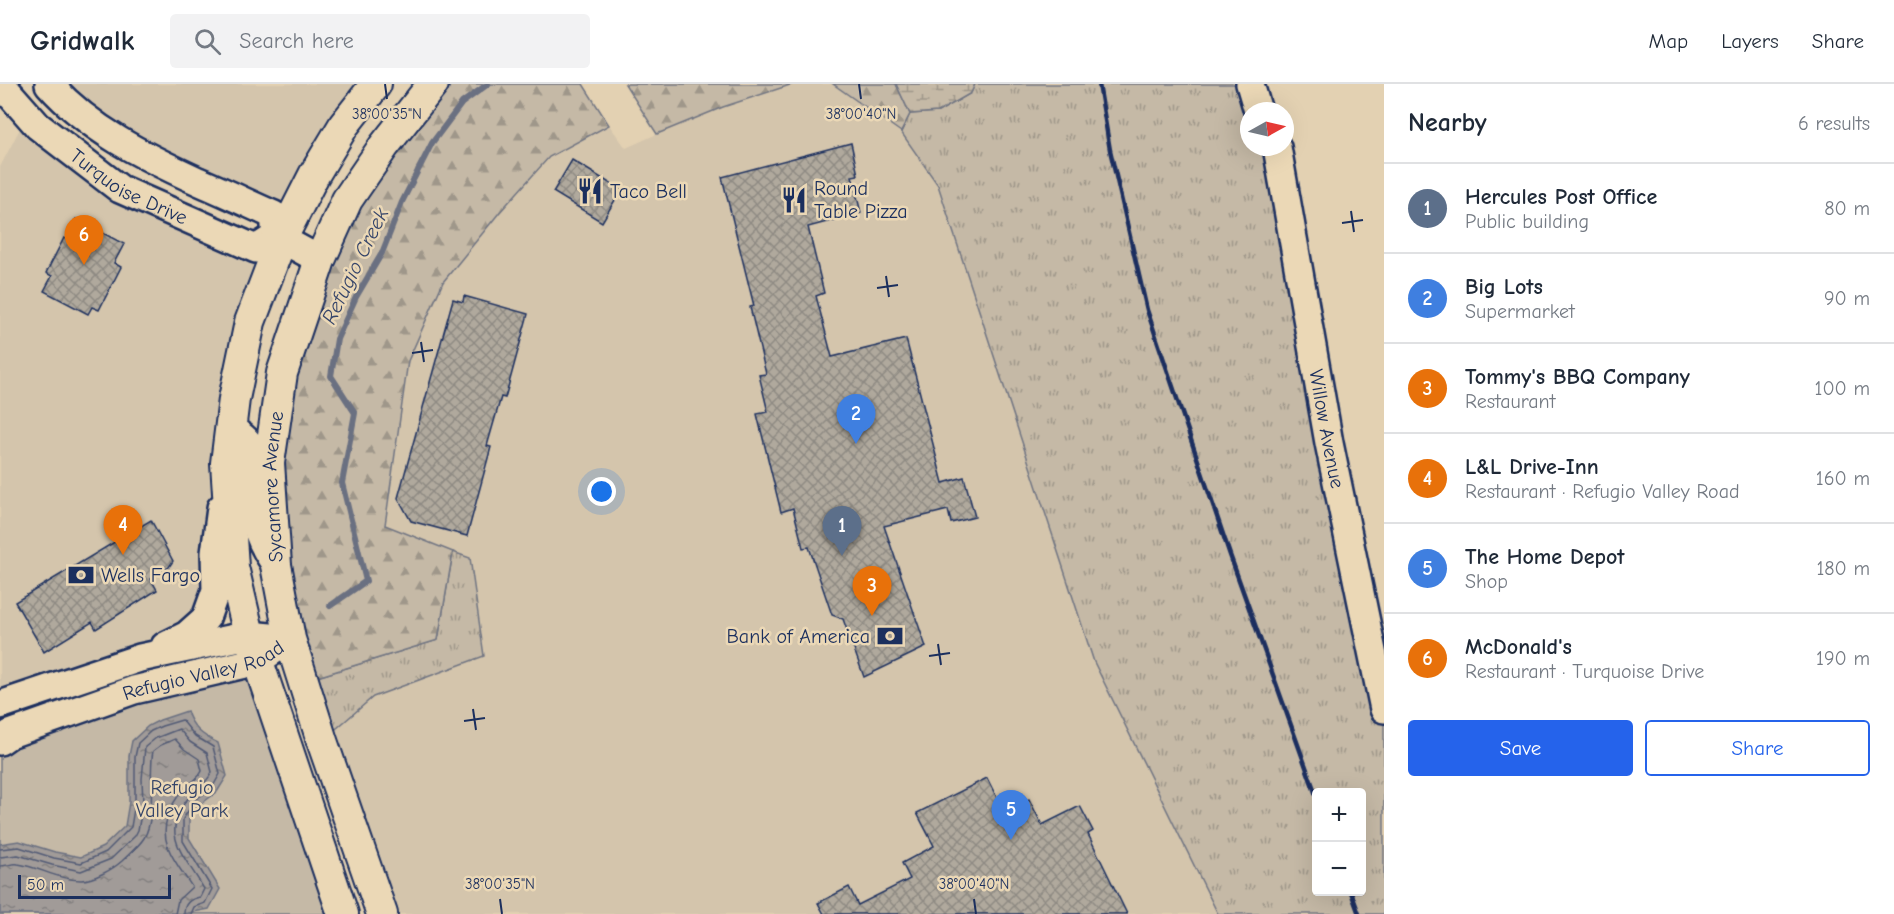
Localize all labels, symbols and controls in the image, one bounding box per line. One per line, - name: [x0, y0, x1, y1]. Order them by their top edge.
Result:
- search box: [170, 14, 590, 68]
- text: Gridwalk: [30, 25, 134, 57]
- icon: search: [191, 25, 224, 58]
- text: Search here: [239, 28, 354, 54]
- text: Map: [1649, 29, 1688, 53]
- text: Layers: [1721, 29, 1779, 53]
- text: Share: [1812, 29, 1864, 53]
- north arrow: [1240, 102, 1294, 156]
- text: 38°00'35"N: [352, 105, 422, 123]
- text: 38°00'40"N: [826, 105, 896, 123]
- text: Nearby: [1408, 108, 1487, 138]
- text: 6 results: [1798, 112, 1870, 135]
- street label: Turquoise Drive: [66, 144, 191, 229]
- restaurant icon: Taco Bell: [575, 176, 605, 206]
- place label: Round Table Pizza: [814, 177, 908, 223]
- place label: Taco Bell: [610, 180, 687, 203]
- text: Hercules Post Office: [1465, 184, 1657, 210]
- restaurant icon: Round Table Pizza: [779, 185, 809, 215]
- text: 1: [1424, 197, 1431, 220]
- text: 80 m: [1824, 197, 1870, 220]
- water label: Refugio Creek: [317, 203, 394, 328]
- text: Public building: [1465, 210, 1589, 233]
- pin: 6: [64, 216, 104, 265]
- text: Big Lots: [1465, 274, 1543, 300]
- text: 2: [1423, 287, 1432, 310]
- text: 90 m: [1824, 287, 1870, 310]
- text: Supermarket: [1465, 300, 1575, 323]
- text: Tommy's BBQ Company: [1465, 364, 1690, 390]
- street label: Willow Avenue: [1304, 367, 1349, 490]
- text: 3: [1423, 377, 1432, 400]
- text: 100 m: [1815, 377, 1870, 400]
- text: Restaurant: [1465, 390, 1555, 413]
- pin: 2: [836, 394, 876, 444]
- street label: Sycamore Avenue: [258, 410, 288, 563]
- text: L&L Drive-Inn: [1465, 454, 1599, 480]
- text: 4: [1423, 467, 1432, 490]
- text: 160 m: [1816, 467, 1870, 490]
- your location: [587, 477, 616, 506]
- text: Restaurant · Refugio Valley Road: [1465, 480, 1740, 503]
- pin: 4: [104, 506, 142, 555]
- pin: 1: [822, 506, 862, 556]
- text: The Home Depot: [1465, 544, 1624, 570]
- text: 5: [1422, 557, 1433, 580]
- text: 180 m: [1816, 557, 1870, 580]
- bank icon: Wells Fargo: [66, 560, 96, 590]
- place label: Wells Fargo: [101, 564, 200, 587]
- pin: 3: [852, 566, 892, 616]
- text: Shop: [1465, 570, 1508, 593]
- bank icon: Bank of America: [875, 621, 905, 651]
- place label: Bank of America: [726, 625, 870, 648]
- text: McDonald's: [1465, 634, 1572, 660]
- street label: Refugio Valley Road: [119, 636, 288, 705]
- text: 6: [1422, 647, 1433, 670]
- text: 190 m: [1816, 647, 1870, 670]
- text: Restaurant · Turquoise Drive: [1465, 660, 1704, 683]
- button: Save: [1408, 720, 1633, 776]
- button: Share: [1645, 720, 1870, 776]
- park label: Refugio Valley Park: [136, 776, 229, 822]
- map controls: [1312, 788, 1366, 896]
- button: +: [1312, 788, 1366, 842]
- pin: 5: [992, 790, 1030, 840]
- button: −: [1312, 842, 1366, 896]
- scale bar: [18, 872, 171, 900]
- text: 38°00'35"N: [465, 875, 535, 893]
- text: 38°00'40"N: [939, 875, 1009, 893]
- text: 50 m: [27, 876, 64, 894]

